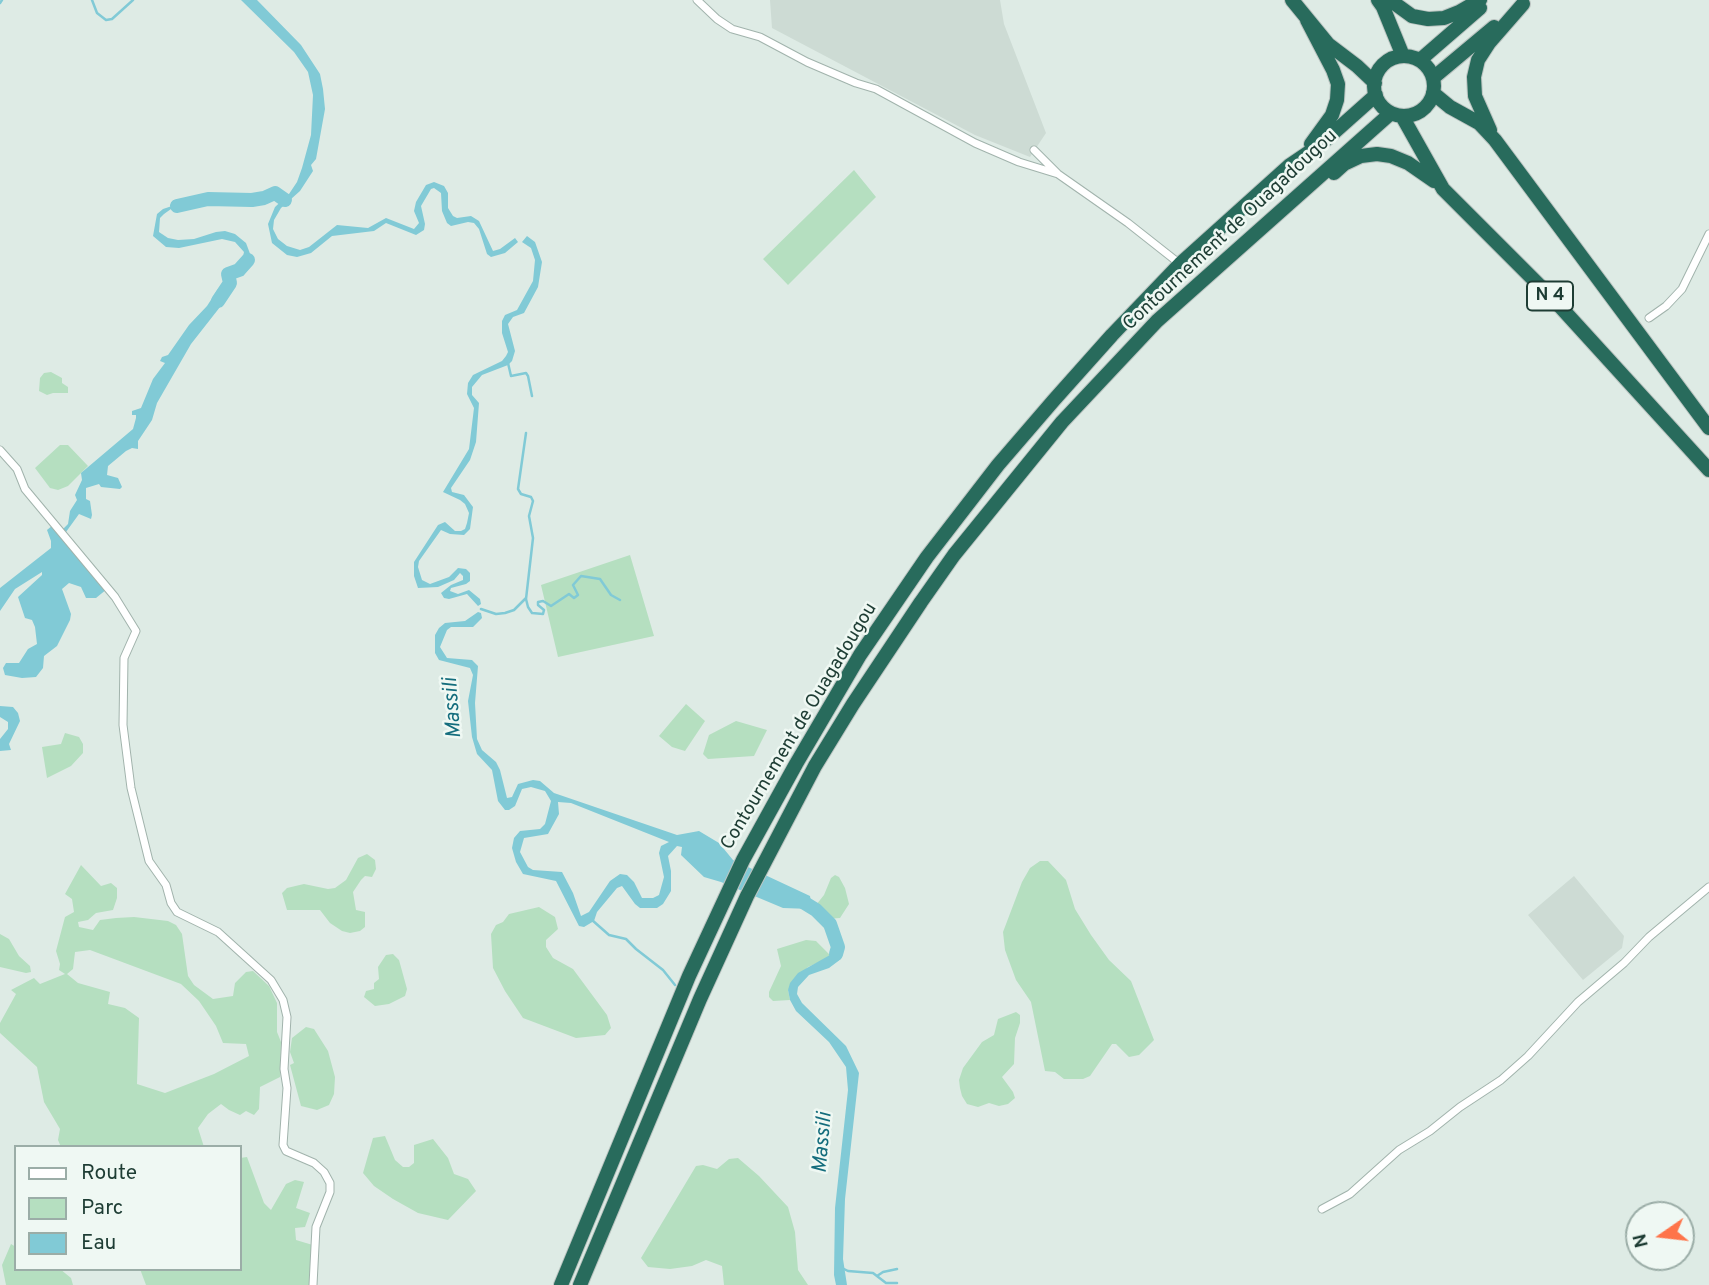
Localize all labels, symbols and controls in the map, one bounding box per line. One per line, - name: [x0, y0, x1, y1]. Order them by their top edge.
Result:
- street label: Contournement de Ouagadougou: [1119, 126, 1343, 336]
- road number: N 4: [1527, 282, 1573, 310]
- street label: Contournement de Ouagadougou: [717, 599, 883, 855]
- water label: Massili: [439, 677, 469, 739]
- water label: Massili: [809, 1112, 839, 1174]
- legend: [14, 1145, 242, 1271]
- text: Route: [81, 1160, 137, 1187]
- text: Parc: [81, 1195, 123, 1222]
- north arrow: [1625, 1201, 1695, 1271]
- text: Eau: [81, 1230, 116, 1257]
- text: N: [1628, 1231, 1655, 1250]

